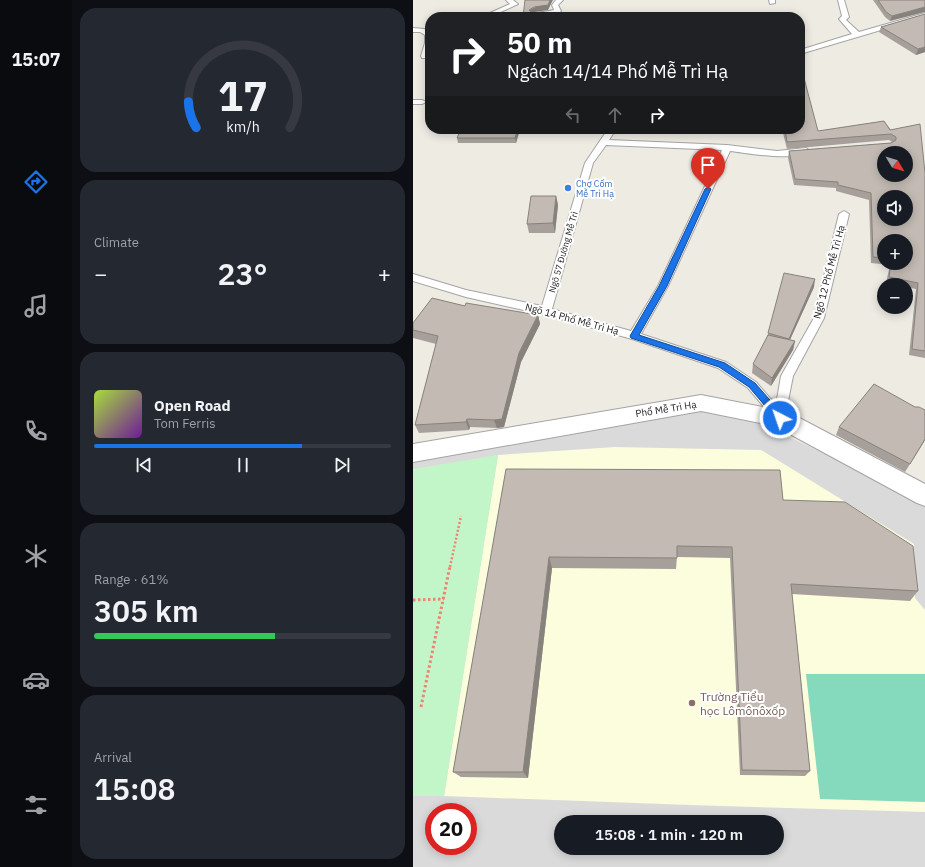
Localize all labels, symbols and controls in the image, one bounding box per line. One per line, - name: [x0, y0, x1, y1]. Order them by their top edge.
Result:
- text: 50 m: [507, 24, 572, 61]
- icon: right: [441, 28, 493, 80]
- text: 15:07: [11, 48, 61, 71]
- text: Ngách 14/14 Phố Mễ Trì Hạ: [507, 60, 728, 83]
- text: 17: [218, 68, 267, 122]
- icon: left: [562, 104, 584, 126]
- icon: ahead: [604, 104, 626, 126]
- icon: right: [646, 104, 668, 126]
- text: km/h: [226, 116, 259, 135]
- north arrow: [877, 146, 913, 182]
- map controls: [877, 146, 913, 314]
- pin: [691, 148, 725, 189]
- icon: arrive: [697, 154, 719, 176]
- icon: directions: [22, 168, 50, 196]
- place label: Chợ Cốm Mễ Trì Hạ: [576, 178, 614, 199]
- marker: Chợ Cốm Mễ Trì Hạ: [563, 183, 573, 193]
- button: sound: [877, 190, 913, 226]
- street label: Ngõ 57 Đường Mễ Trì: [546, 210, 580, 294]
- street label: Ngõ 12 Phố Mễ Trì Hạ: [810, 223, 848, 320]
- text: Climate: [94, 234, 139, 251]
- button: +: [877, 234, 913, 270]
- text: 23°: [217, 254, 268, 293]
- text: −: [94, 259, 107, 288]
- text: +: [378, 259, 391, 288]
- button: −: [877, 278, 913, 314]
- icon: music: [22, 292, 50, 320]
- street label: Ngõ 14 Phố Mễ Trì Hạ: [524, 300, 621, 338]
- text: Open Road: [154, 396, 231, 415]
- position arrow: [759, 397, 801, 439]
- street label: Phố Mễ Trì Hạ: [634, 398, 698, 420]
- text: Tom Ferris: [154, 415, 216, 432]
- icon: phone: [22, 417, 50, 445]
- icon: previous: [133, 454, 155, 476]
- icon: pause: [232, 454, 254, 476]
- icon: next: [331, 454, 353, 476]
- icon: climate: [22, 542, 50, 570]
- text: Range · 61%: [94, 571, 168, 588]
- text: 305 km: [94, 591, 199, 630]
- icon: car: [22, 666, 50, 694]
- place label: Trường Tiểu học Lômônôxốp: [700, 689, 785, 718]
- marker: Trường Tiểu học Lômônôxốp: [687, 698, 697, 708]
- text: Arrival: [94, 749, 132, 766]
- text: 15:08: [94, 769, 176, 808]
- icon: filters: [22, 791, 50, 819]
- speed limit sign: 20: [425, 803, 477, 855]
- text: 15:08 · 1 min · 120 m: [595, 825, 743, 844]

